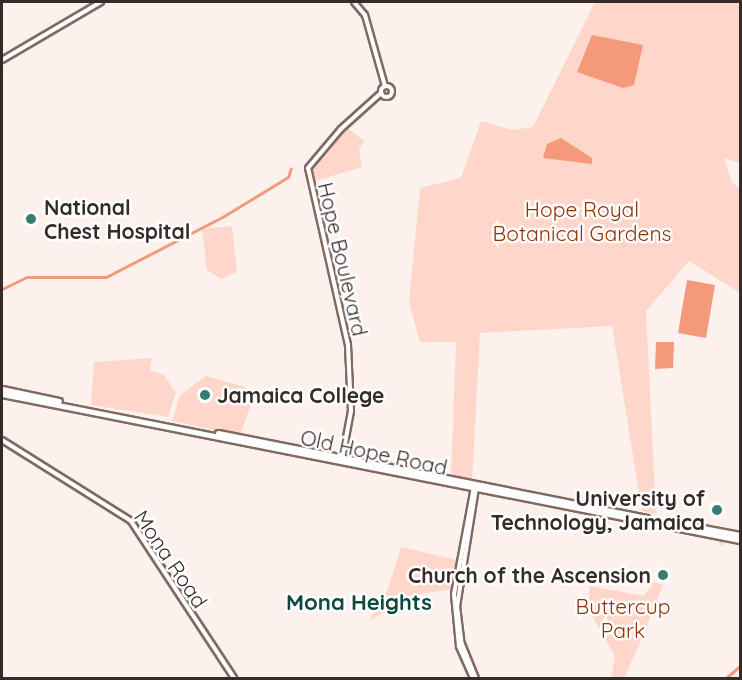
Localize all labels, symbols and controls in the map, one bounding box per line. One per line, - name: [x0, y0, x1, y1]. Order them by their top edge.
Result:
- street label: Hope Boulevard: [313, 180, 373, 338]
- place label: National Chest Hospital: [44, 194, 190, 244]
- park label: Hope Royal Botanical Gardens: [493, 196, 671, 246]
- marker: National Chest Hospital: [22, 210, 40, 228]
- place label: Jamaica College: [217, 382, 384, 408]
- marker: Jamaica College: [198, 388, 212, 402]
- street label: Old Hope Road: [298, 424, 450, 480]
- place label: University of Technology, Jamaica: [491, 485, 705, 535]
- marker: University of Technology, Jamaica: [710, 503, 724, 517]
- street label: Mona Road: [129, 505, 213, 613]
- place label: Church of the Ascension: [408, 562, 651, 588]
- marker: Church of the Ascension: [656, 568, 670, 582]
- district label: Mona Heights: [286, 590, 432, 616]
- park label: Buttercup Park: [576, 593, 670, 643]

